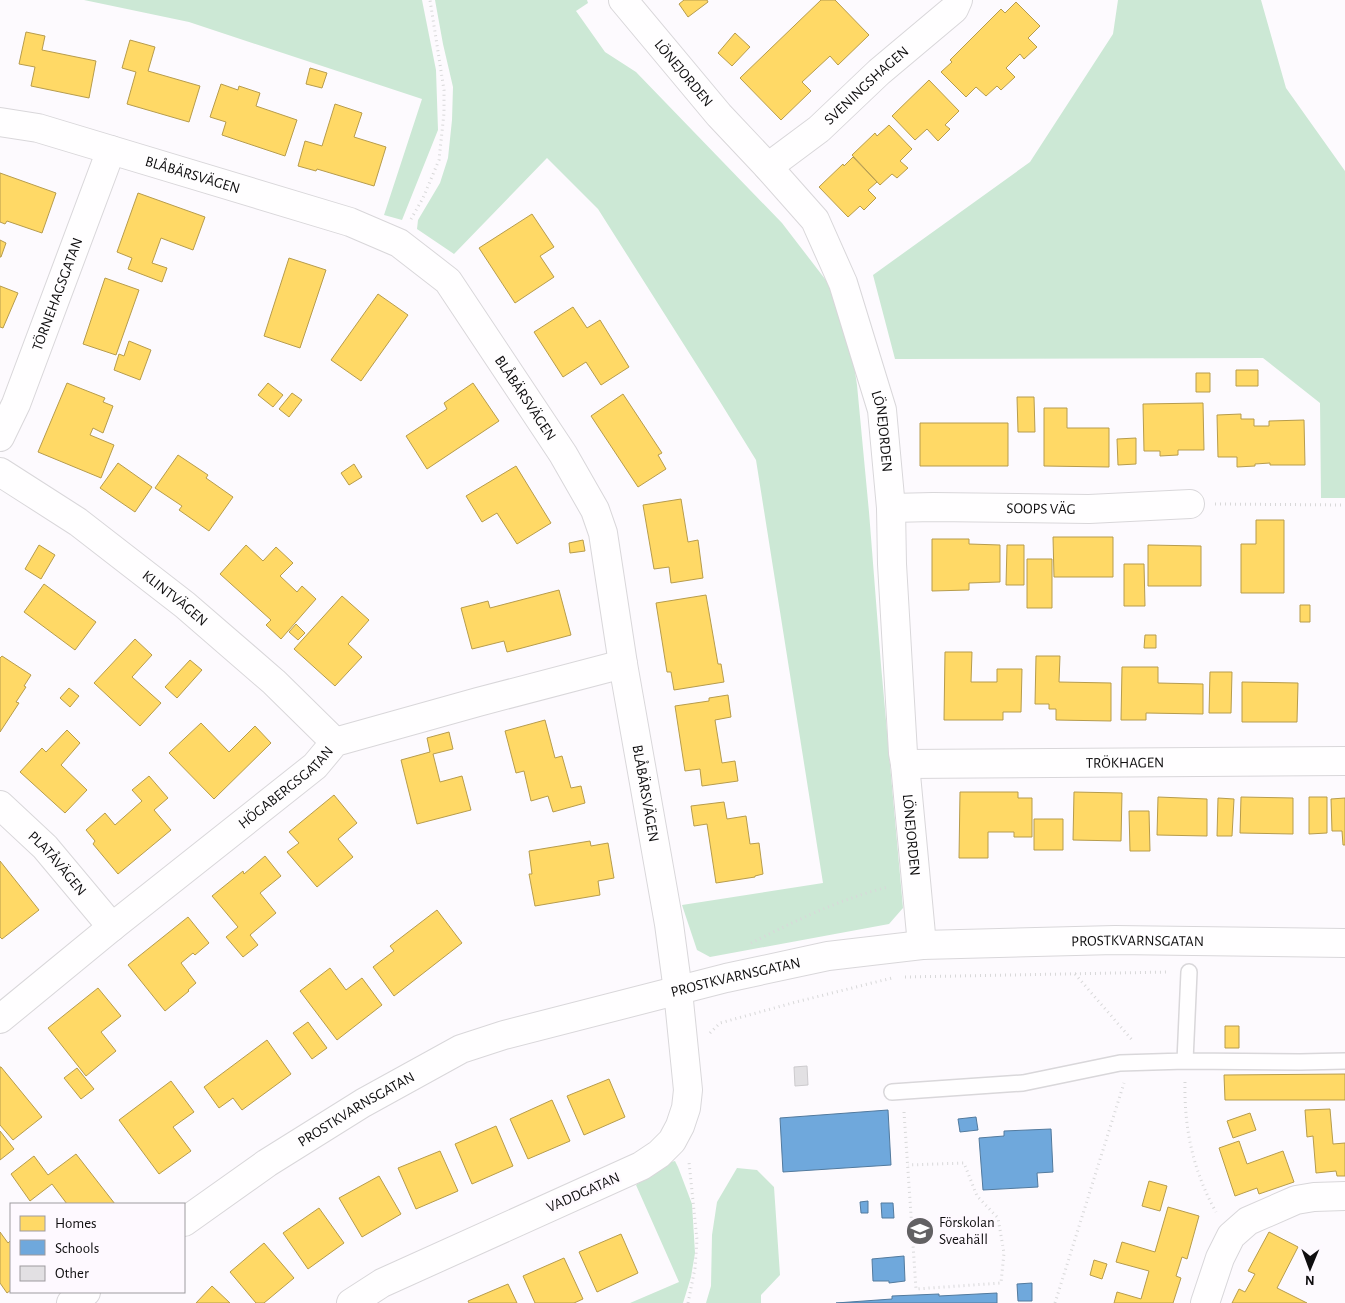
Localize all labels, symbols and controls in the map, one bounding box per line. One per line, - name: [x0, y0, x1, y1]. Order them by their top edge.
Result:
- street label: LÖNEJORDEN: [651, 37, 716, 110]
- street label: SVENINGSHAGEN: [822, 44, 912, 128]
- street label: BLÅBÄRSVÄGEN: [143, 154, 242, 196]
- street label: TÖRNEHAGSGATAN: [30, 236, 85, 353]
- street label: BLÅBÄRSVÄGEN: [492, 353, 559, 443]
- street label: LÖNEJORDEN: [868, 389, 895, 473]
- street label: SOOPS VÄG: [1006, 501, 1076, 517]
- street label: KLINTVÄGEN: [139, 568, 210, 629]
- street label: HÖGABERGSGATAN: [236, 743, 336, 832]
- street label: BLÅBÄRSVÄGEN: [629, 744, 661, 843]
- street label: TRÖKHAGEN: [1086, 754, 1164, 771]
- street label: LÖNEJORDEN: [900, 793, 922, 877]
- street label: PLATÅVÄGEN: [25, 829, 89, 898]
- street label: PROSTKVARNSGATAN: [1071, 933, 1204, 949]
- street label: PROSTKVARNSGATAN: [669, 955, 802, 1000]
- street label: PROSTKVARNSGATAN: [295, 1069, 417, 1150]
- street label: VADDGATAN: [544, 1170, 622, 1215]
- legend: [10, 1203, 185, 1293]
- place label: Förskolan Sveahäll: [939, 1215, 995, 1247]
- text: Homes: [55, 1216, 97, 1231]
- school or university icon: Förskolan Sveahäll: [905, 1216, 935, 1246]
- text: Schools: [55, 1241, 99, 1256]
- north arrow: [1285, 1243, 1335, 1293]
- text: Other: [55, 1266, 89, 1281]
- text: N: [1305, 1273, 1315, 1287]

